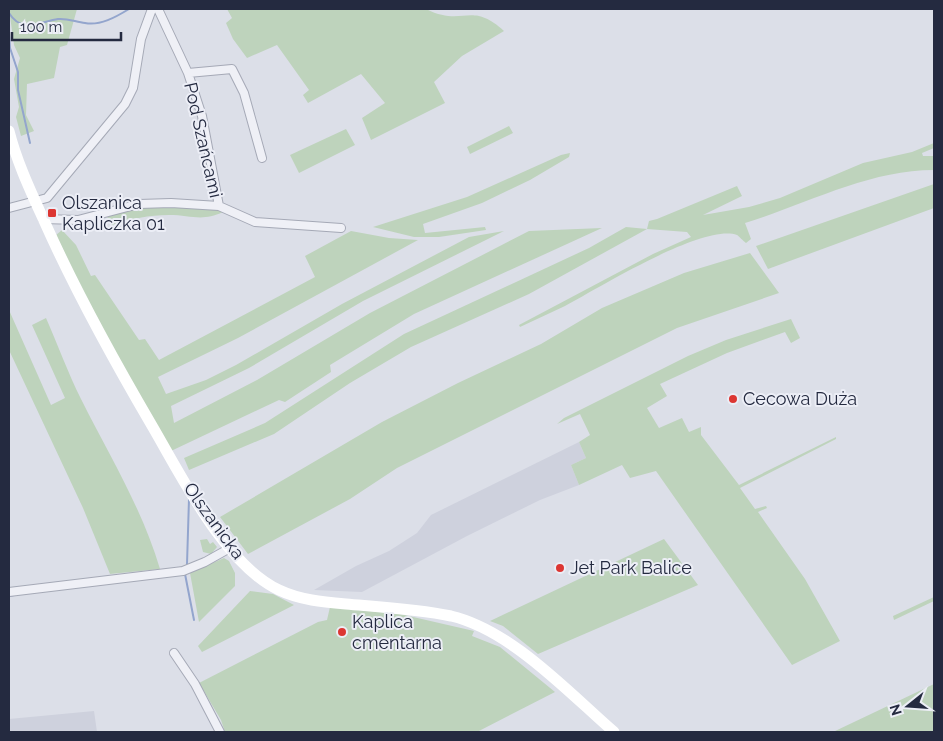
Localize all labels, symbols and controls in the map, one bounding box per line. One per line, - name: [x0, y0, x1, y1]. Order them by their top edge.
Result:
- scale bar: [12, 10, 121, 42]
- text: 100 m: [20, 18, 62, 36]
- street label: Pod Szańcami: [180, 80, 227, 200]
- place label: Olszanica Kapliczka 01: [62, 192, 165, 234]
- marker: Olszanica Kapliczka 01: [46, 207, 58, 219]
- place label: Cecowa Duża: [743, 388, 857, 409]
- marker: Cecowa Duża: [727, 393, 739, 405]
- street label: Olszanicka: [180, 478, 249, 563]
- place label: Jet Park Balice: [570, 557, 692, 578]
- marker: Jet Park Balice: [554, 562, 566, 574]
- place label: Kaplica cmentarna: [352, 611, 442, 653]
- marker: Kaplica cmentarna: [336, 626, 348, 638]
- north arrow: [883, 681, 933, 731]
- text: N: [886, 702, 905, 717]

